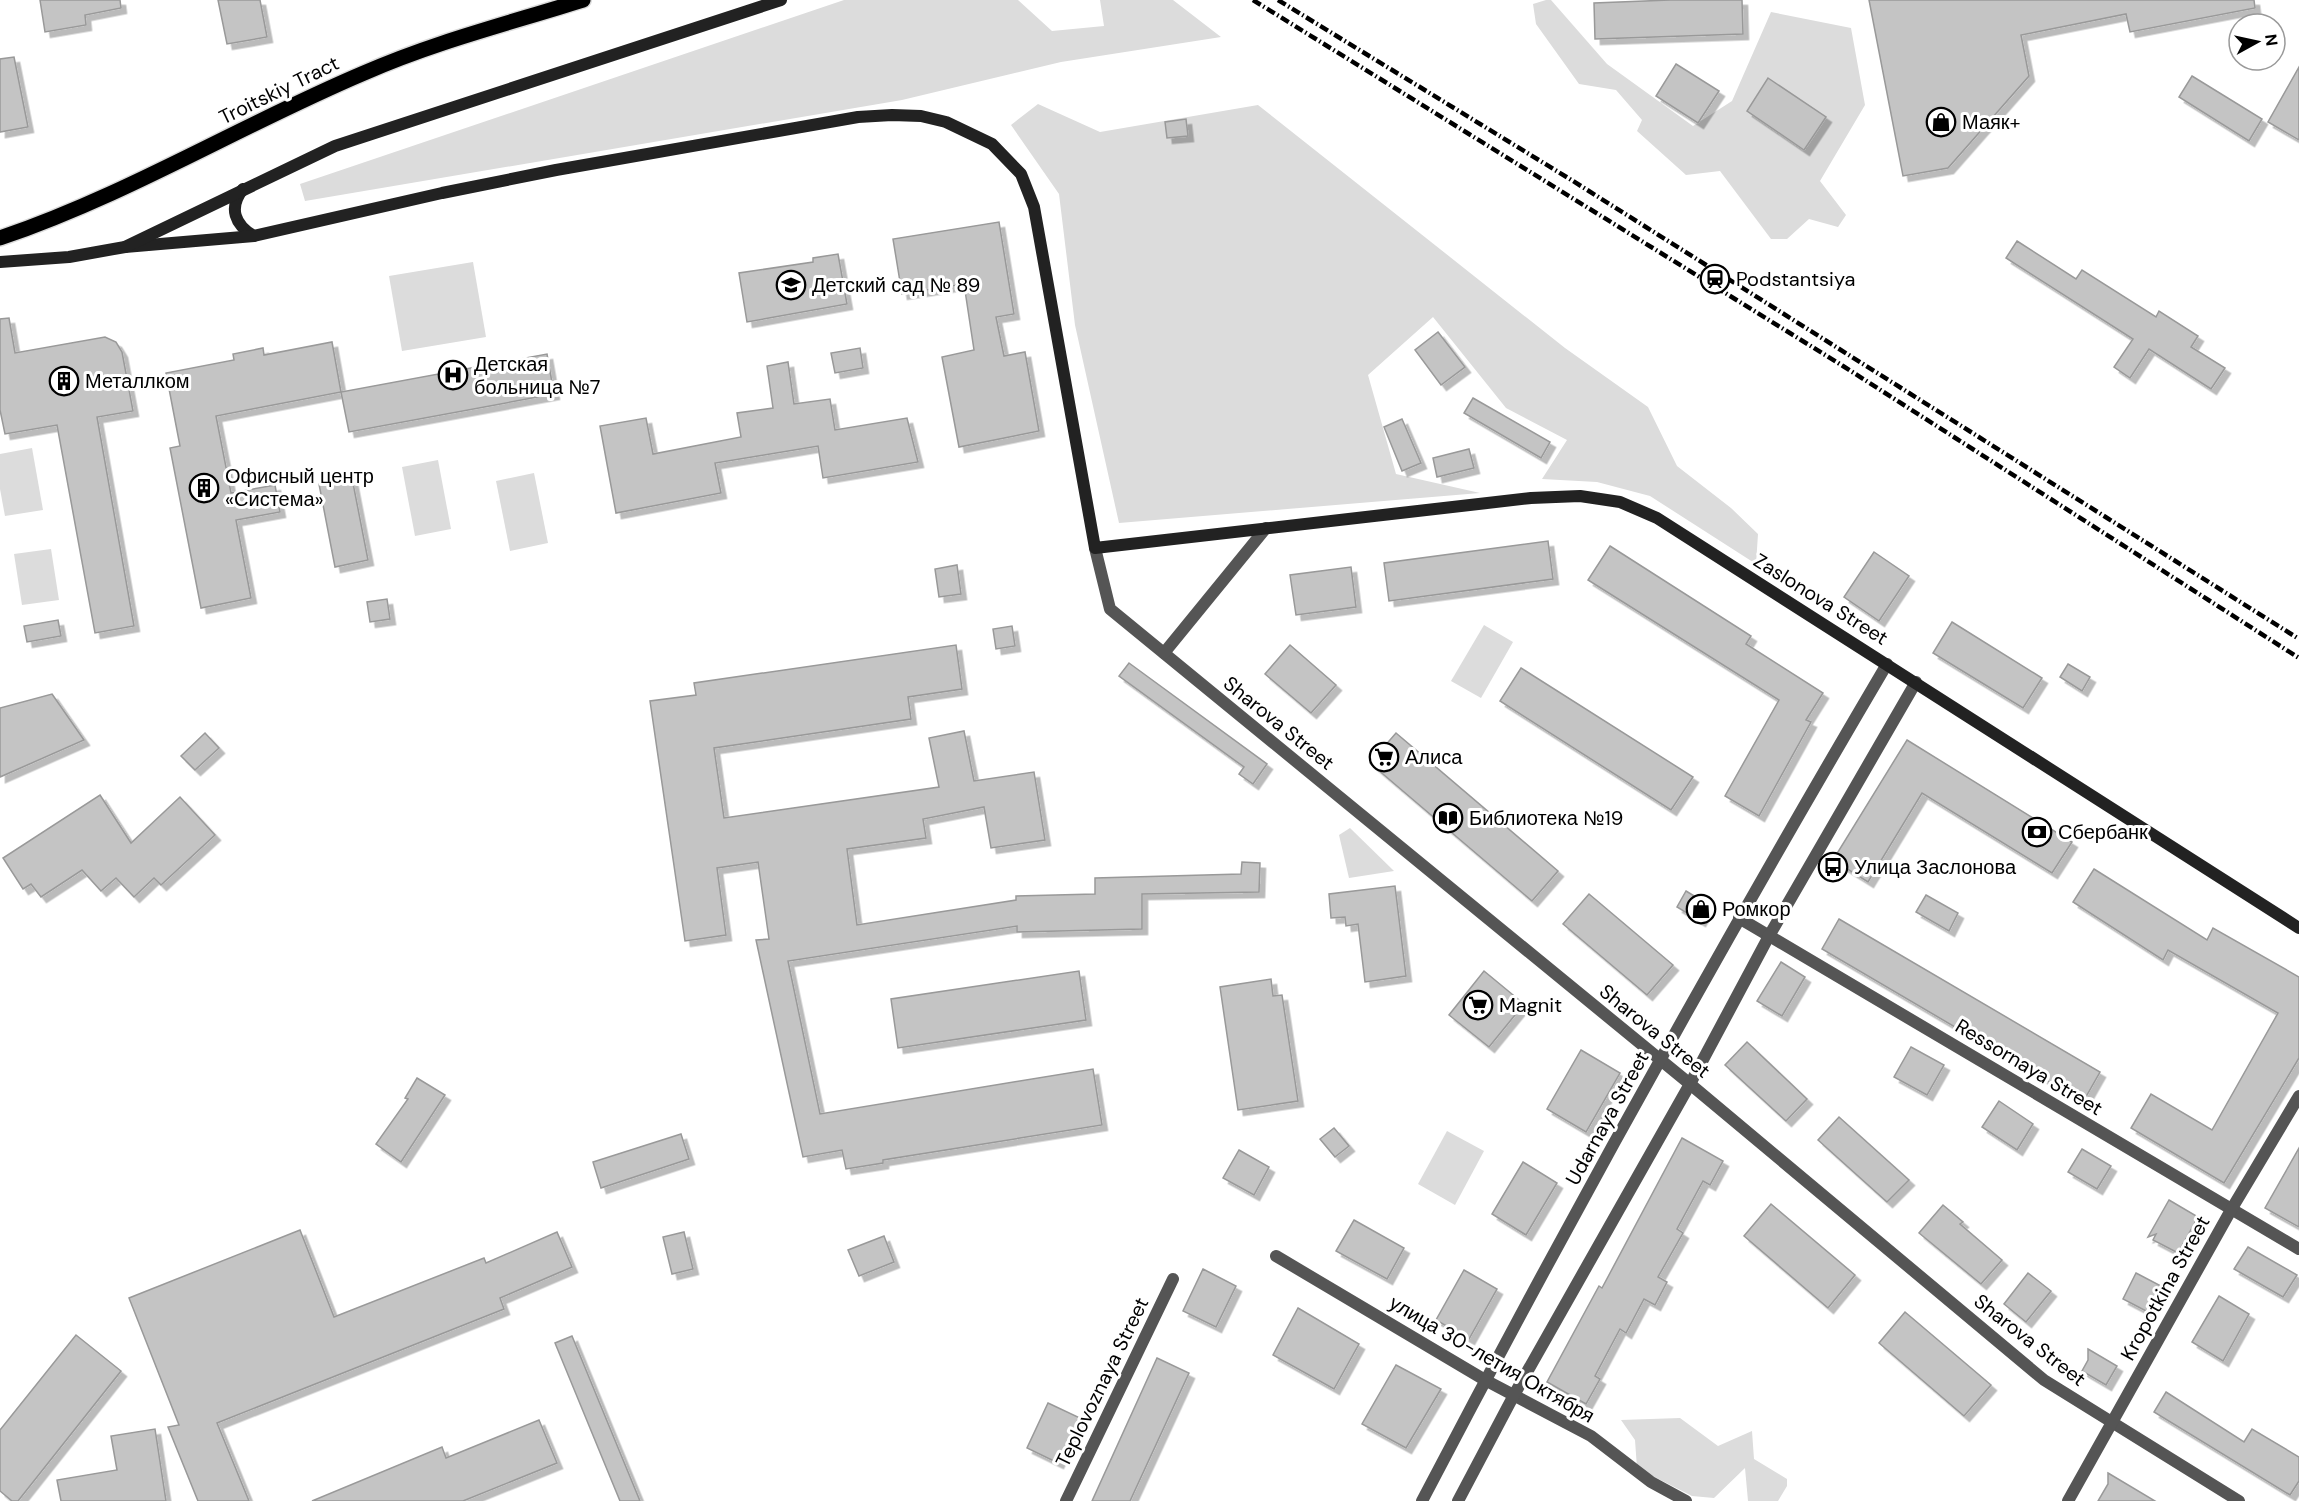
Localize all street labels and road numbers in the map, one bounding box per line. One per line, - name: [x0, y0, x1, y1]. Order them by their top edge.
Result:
- street label: Troitskiy Tract: [215, 50, 343, 130]
- street label: Zaslonova Street: [1749, 547, 1893, 651]
- street label: Sharova Street: [1218, 670, 1340, 776]
- street label: Sharova Street: [1594, 978, 1716, 1084]
- street label: Ressornaya Street: [1951, 1013, 2108, 1121]
- street label: Udarnaya Street: [1559, 1046, 1655, 1190]
- street label: Kropotkina Street: [2114, 1211, 2216, 1365]
- street label: Sharova Street: [1969, 1288, 2091, 1392]
- street label: улица 30-летия Октября: [1385, 1290, 1599, 1428]
- street label: Teplovoznaya Street: [1050, 1293, 1154, 1471]

